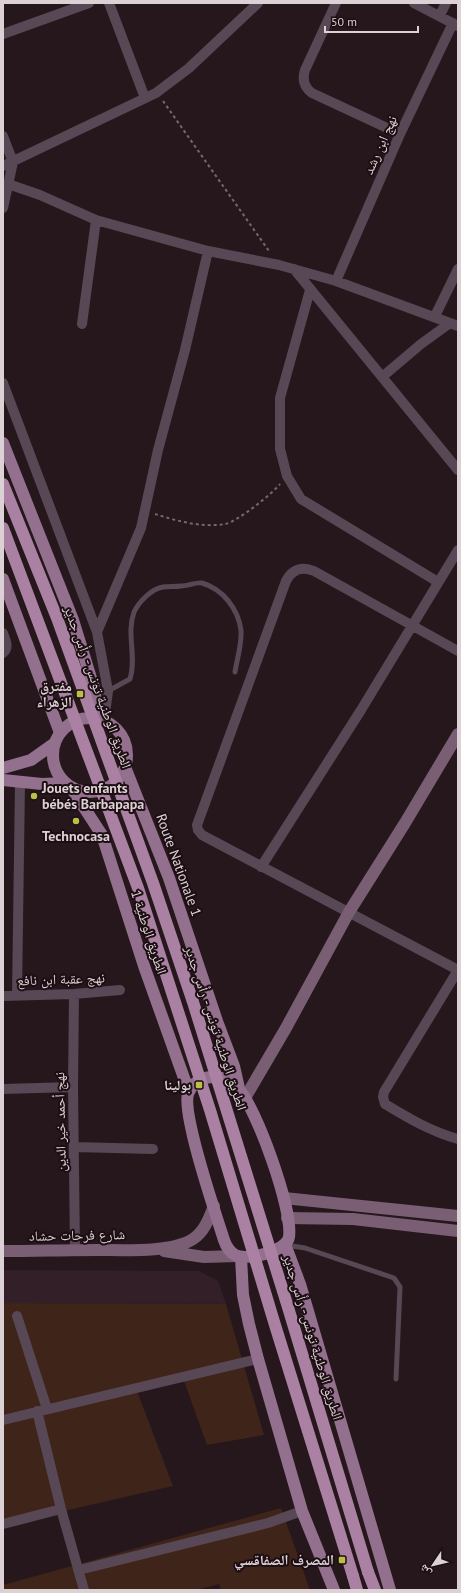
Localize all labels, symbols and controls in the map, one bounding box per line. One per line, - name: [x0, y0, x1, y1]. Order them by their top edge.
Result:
- scale bar: [325, 8, 418, 34]
- text: 50 m: [331, 14, 357, 29]
- street label: نهج ابن رشد: [359, 113, 402, 178]
- street label: الطريق الوطنية تونس - رأس جدير: [59, 602, 136, 771]
- place label: مفترق الزهراء: [36, 677, 72, 711]
- marker: مفترق الزهراء: [75, 689, 85, 699]
- place label: Jouets enfants bébés Barbapapa: [41, 779, 144, 813]
- marker: Jouets enfants bébés Barbapapa: [29, 791, 39, 801]
- street label: Route Nationale 1: [152, 811, 206, 919]
- marker: Technocasa: [71, 816, 81, 826]
- place label: Technocasa: [42, 827, 110, 845]
- street label: الطريق الوطنية 1: [126, 888, 171, 977]
- street label: الطريق الوطنية تونس - رأس جدير: [180, 942, 251, 1113]
- street label: نهج عقبة ابن نافع: [17, 968, 105, 991]
- street label: نهج أحمد خير الدين: [50, 1072, 71, 1172]
- place label: بولينا: [164, 1076, 191, 1094]
- marker: بولينا: [194, 1080, 204, 1090]
- street label: شارع فرحات حشاد: [29, 1225, 125, 1246]
- street label: الطريق الوطنية تونس - رأس جدير: [278, 1251, 347, 1422]
- north arrow: [413, 1545, 453, 1585]
- place label: المصرف الصفاقسي: [234, 1551, 334, 1571]
- marker: المصرف الصفاقسي: [337, 1555, 347, 1565]
- text: ش: [416, 1561, 435, 1580]

